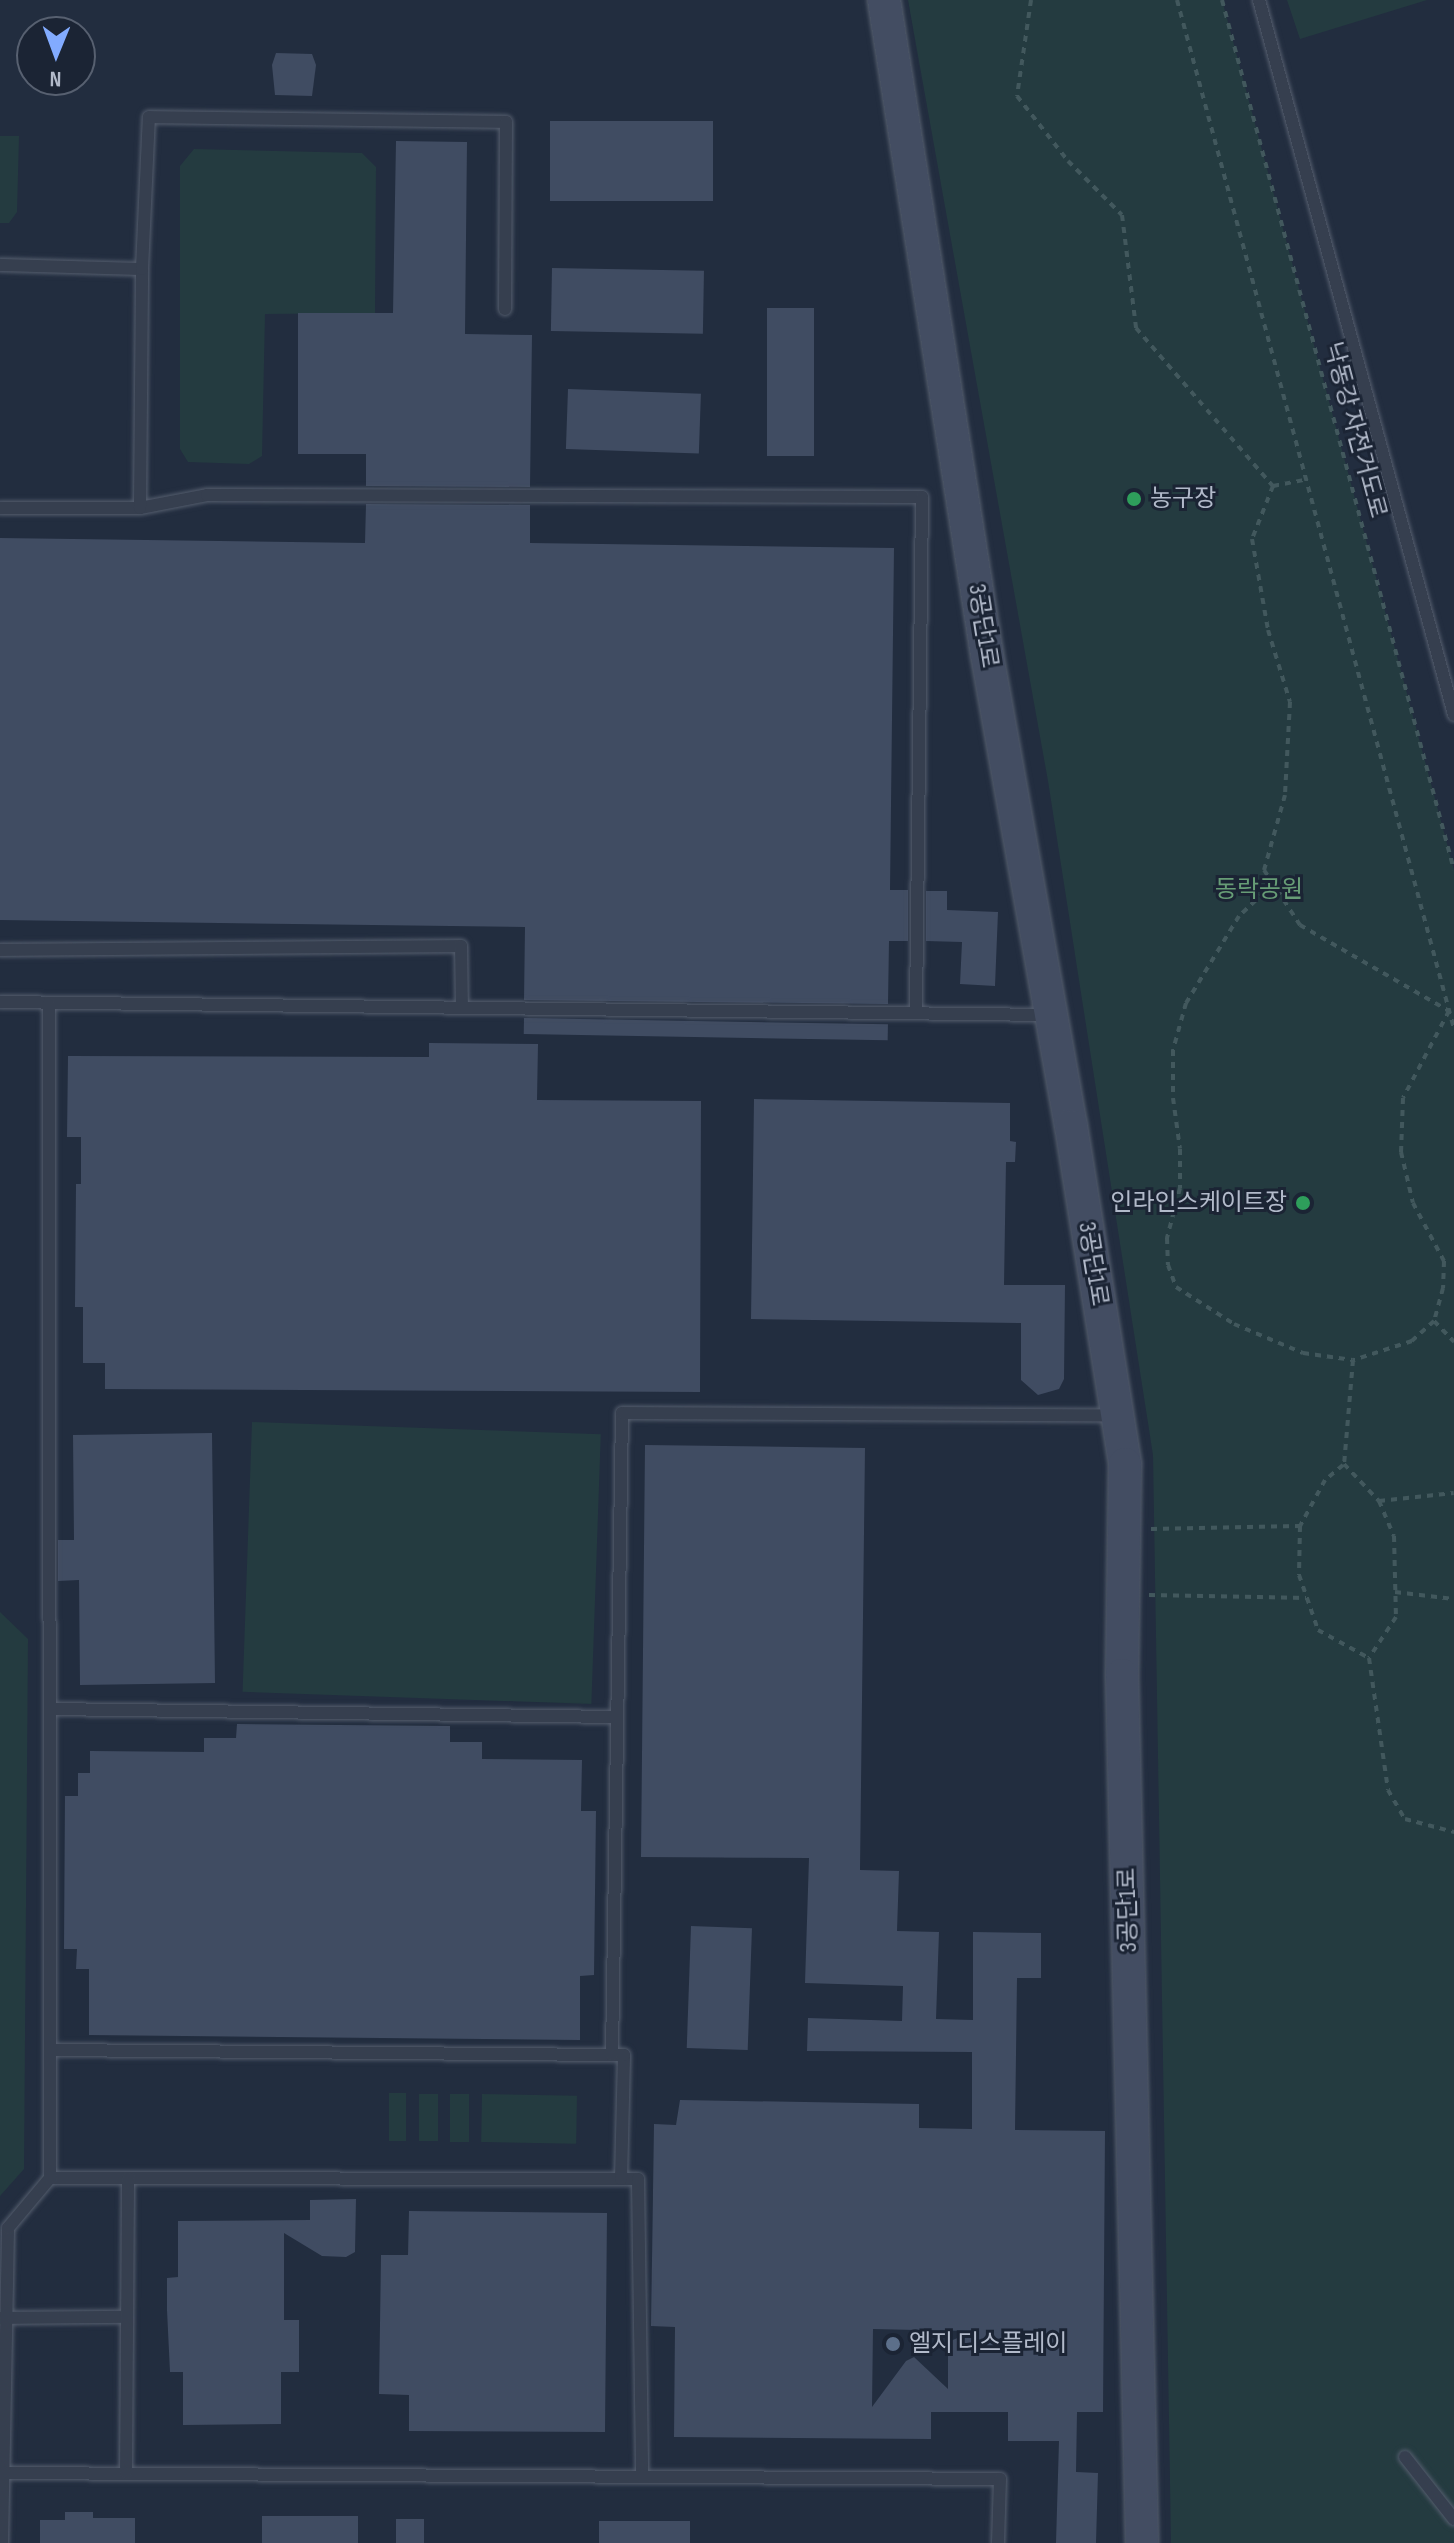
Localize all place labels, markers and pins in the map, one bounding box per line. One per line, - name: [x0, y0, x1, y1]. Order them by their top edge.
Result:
- place label: 농구장: [1150, 485, 1216, 513]
- marker: 농구장: [1125, 490, 1143, 508]
- place label: 인라인스케이트장: [1110, 1189, 1287, 1217]
- marker: 인라인스케이트장: [1294, 1194, 1312, 1212]
- place label: 엘지 디스플레이: [909, 2330, 1067, 2358]
- marker: 엘지 디스플레이: [884, 2335, 902, 2353]

